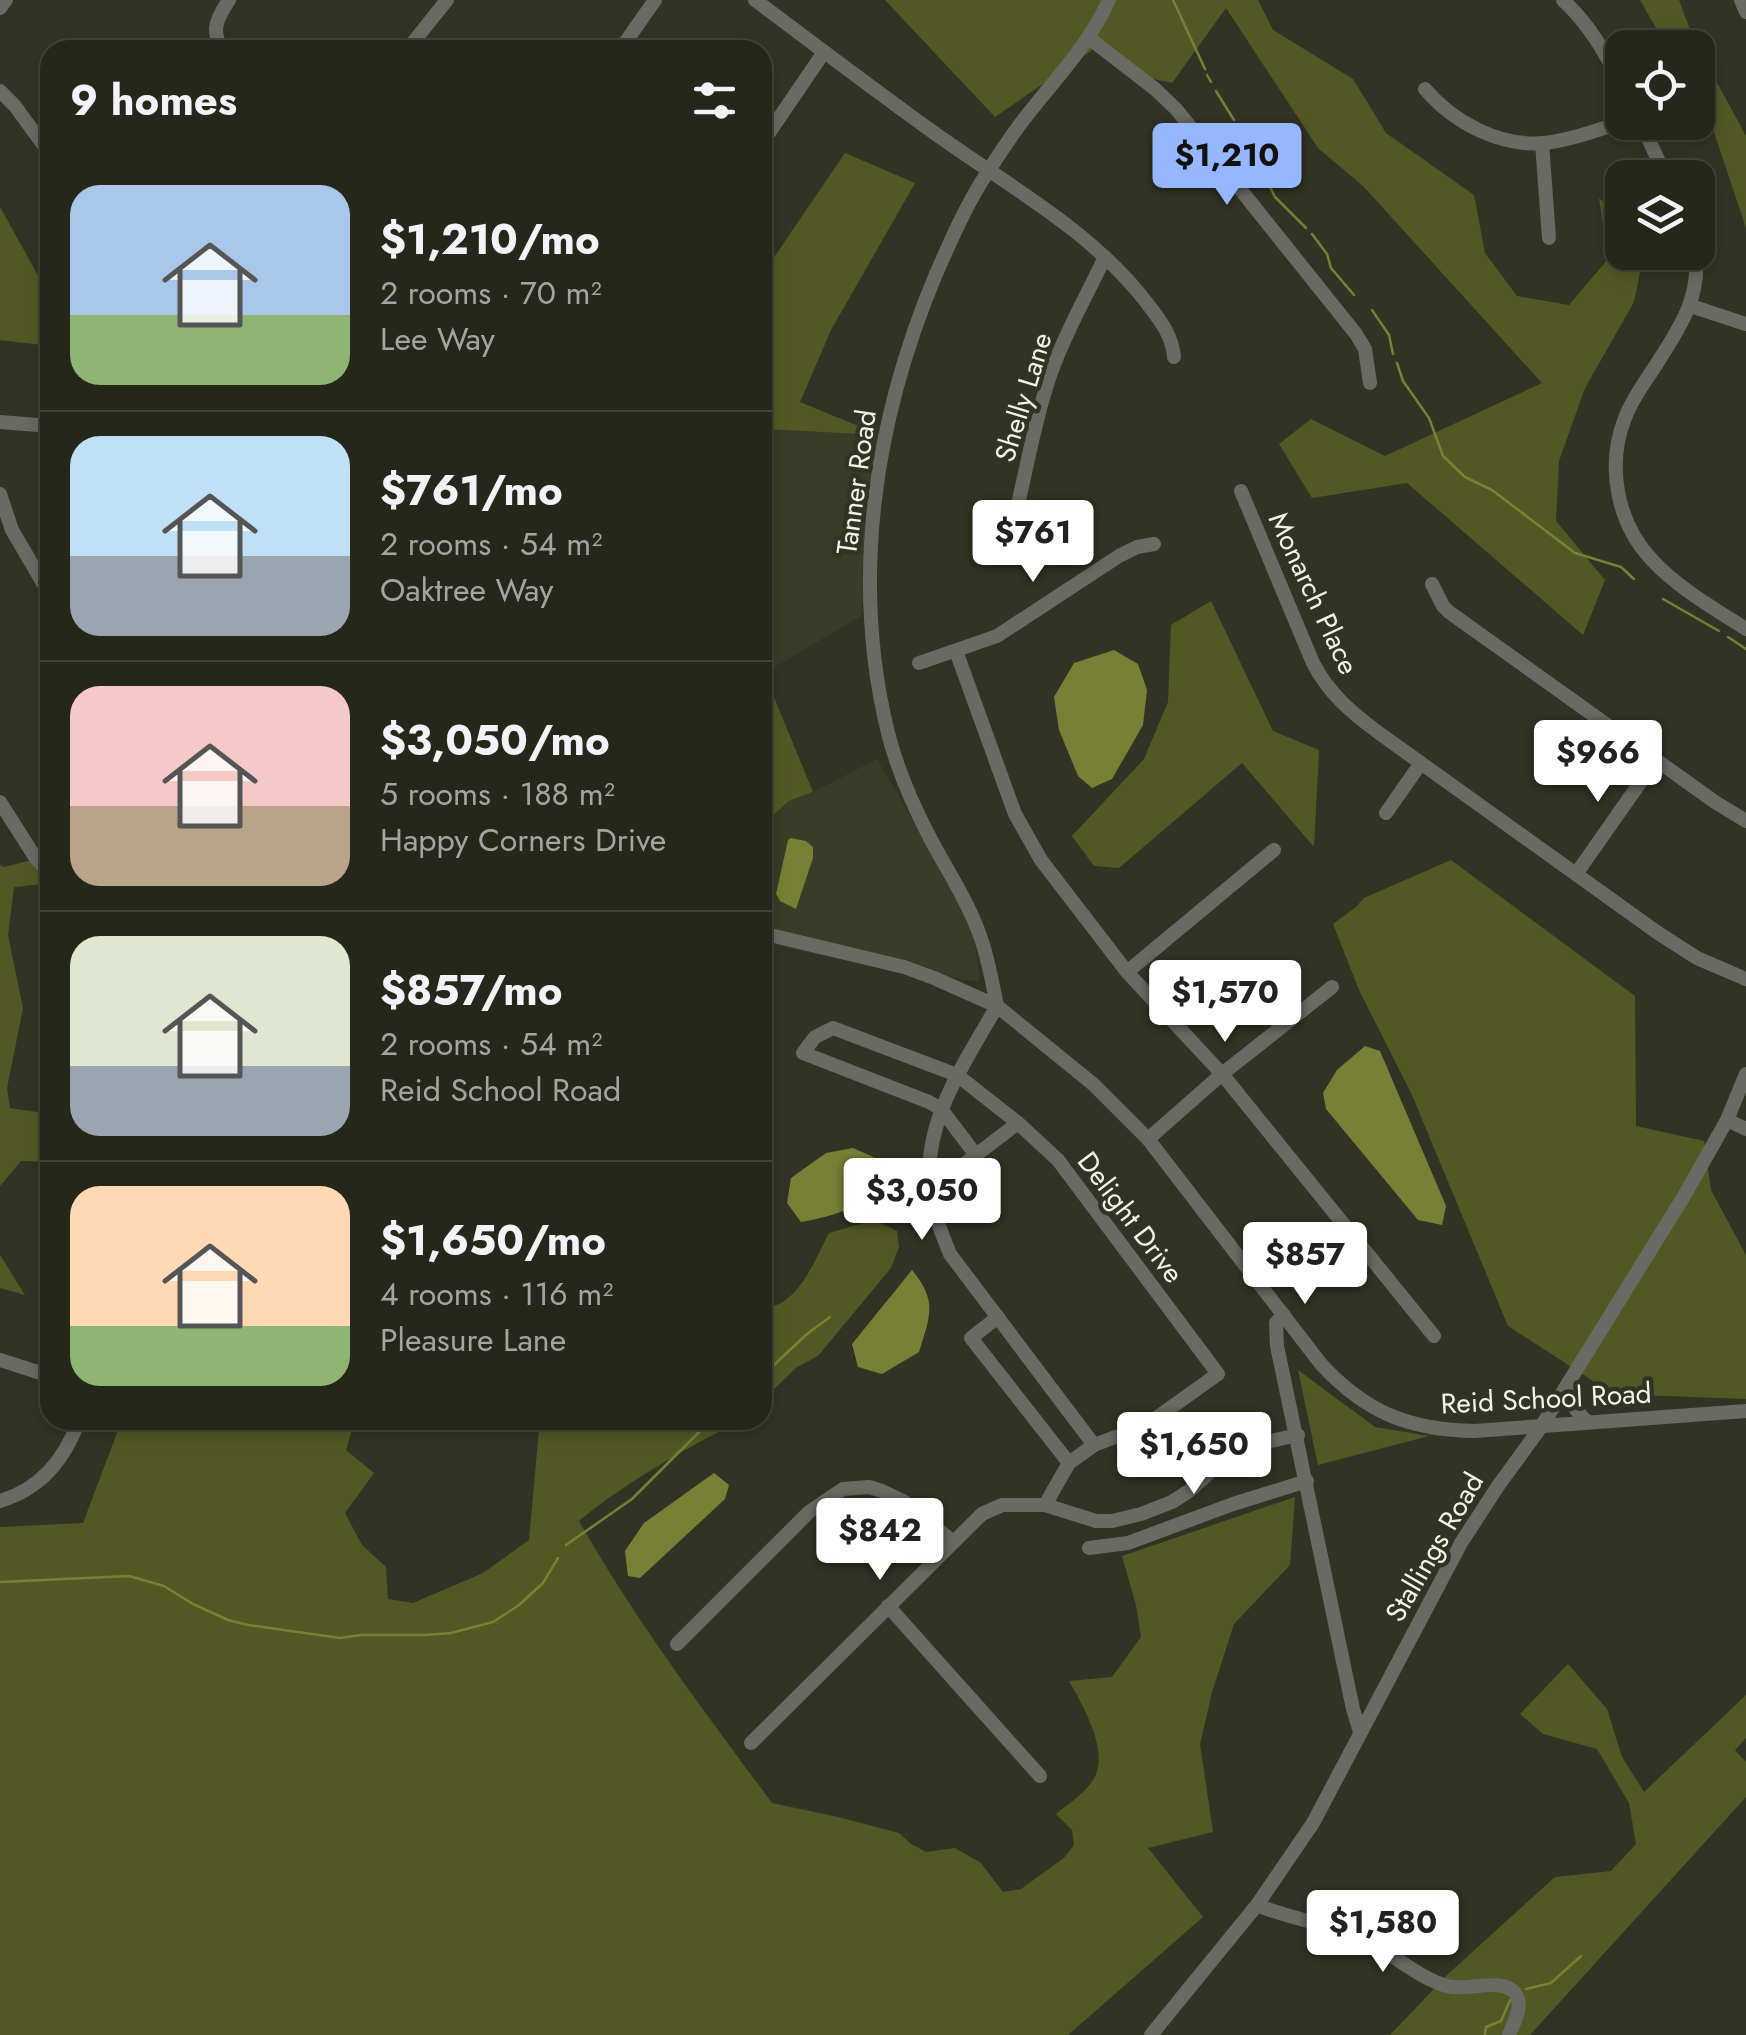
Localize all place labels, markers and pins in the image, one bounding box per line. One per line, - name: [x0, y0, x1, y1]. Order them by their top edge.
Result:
- pin: $1,210: [1146, 123, 1308, 208]
- pin: $761: [974, 500, 1092, 585]
- pin: $966: [1539, 720, 1657, 805]
- pin: $1,570: [1144, 960, 1306, 1045]
- pin: $3,050: [841, 1158, 1003, 1243]
- pin: $857: [1246, 1222, 1364, 1307]
- pin: $1,650: [1113, 1412, 1275, 1497]
- pin: $842: [821, 1498, 939, 1583]
- pin: $1,580: [1302, 1890, 1464, 1975]

